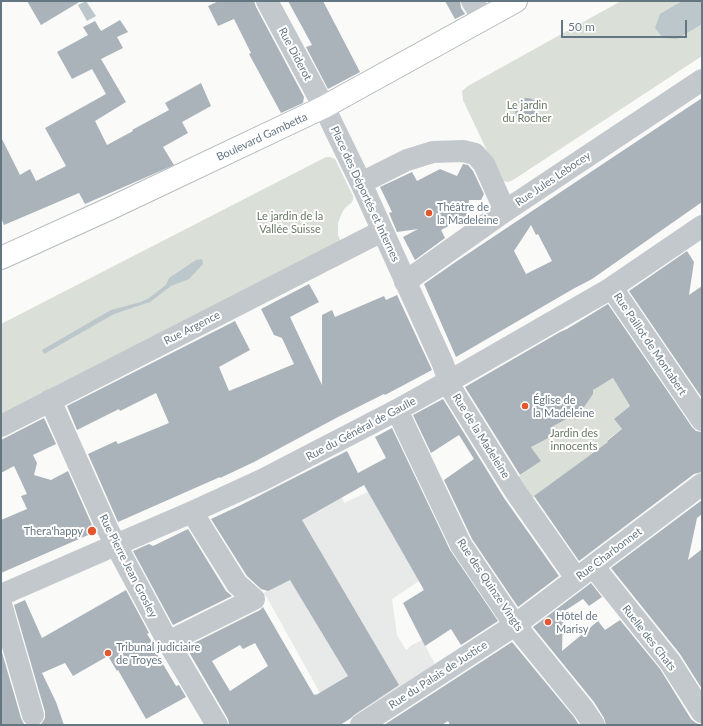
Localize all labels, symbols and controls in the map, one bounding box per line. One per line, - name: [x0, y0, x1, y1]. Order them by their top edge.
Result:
- scale bar: [563, 12, 689, 38]
- text: 50 m: [568, 19, 595, 34]
- street label: Rue Diderot: [276, 25, 314, 83]
- park label: Le jardin du Rocher: [502, 98, 552, 124]
- street label: Boulevard Gambetta: [214, 110, 310, 164]
- street label: Place des Déportés et Internes: [328, 124, 402, 264]
- street label: Rue Jules Lebocey: [513, 149, 593, 209]
- place label: Théâtre de la Madeleine: [437, 200, 498, 226]
- marker: Théâtre de la Madeleine: [424, 208, 434, 218]
- park label: Le jardin de la Vallée Suisse: [257, 209, 323, 235]
- street label: Rue Paillot de Montabert: [611, 290, 689, 398]
- street label: Rue Argence: [162, 308, 222, 348]
- street label: Rue de la Madeleine: [450, 391, 512, 481]
- place label: Église de la Madeleine: [533, 393, 594, 419]
- street label: Rue du Général de Gaulle: [304, 394, 418, 464]
- marker: Église de la Madeleine: [520, 401, 530, 411]
- park label: Jardin des innocents: [550, 426, 598, 452]
- street label: Rue Pierre Jean Grosley: [96, 512, 160, 620]
- place label: Thera'happy: [24, 524, 83, 538]
- marker: Thera'happy: [86, 525, 98, 537]
- street label: Rue Charbonnet: [574, 525, 644, 583]
- street label: Rue des Quinze Vingts: [454, 536, 526, 634]
- street label: Ruelle des Chats: [619, 603, 679, 673]
- place label: Hôtel de Marisy: [556, 609, 597, 635]
- marker: Hôtel de Marisy: [543, 617, 553, 627]
- street label: Rue du Palais de Justice: [386, 638, 490, 712]
- place label: Tribunal judiciaire de Troyes: [116, 640, 200, 666]
- marker: Tribunal judiciaire de Troyes: [103, 648, 113, 658]

